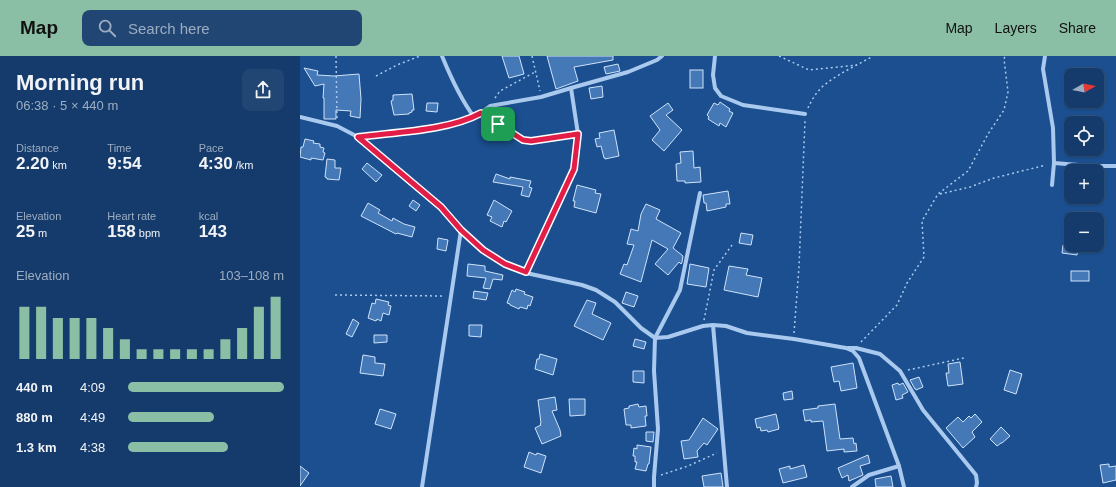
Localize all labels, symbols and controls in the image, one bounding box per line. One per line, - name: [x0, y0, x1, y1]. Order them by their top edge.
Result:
- search box: [82, 10, 362, 46]
- text: Map: [20, 17, 58, 38]
- icon: search: [96, 17, 118, 39]
- text: Search here: [128, 20, 210, 37]
- text: Map: [945, 20, 973, 36]
- text: Layers: [995, 20, 1037, 36]
- text: Share: [1059, 20, 1096, 36]
- north arrow: [1064, 68, 1104, 108]
- map controls: [1064, 68, 1104, 252]
- button: share: [242, 69, 284, 111]
- text: Morning run: [16, 70, 144, 95]
- text: 06:38 · 5 × 440 m: [16, 98, 118, 113]
- pin: [481, 107, 515, 141]
- icon: arrive: [487, 113, 509, 135]
- button: locate: [1064, 116, 1104, 156]
- text: Distance: [16, 142, 59, 154]
- text: Time: [107, 142, 131, 154]
- text: Pace: [199, 142, 224, 154]
- text: 2.20: [16, 154, 49, 173]
- text: 9:54: [107, 154, 141, 173]
- text: 4:30: [199, 154, 233, 173]
- text: km: [49, 159, 67, 171]
- text: /km: [233, 159, 253, 171]
- button: +: [1064, 164, 1104, 204]
- text: Elevation: [16, 210, 61, 222]
- text: Heart rate: [107, 210, 156, 222]
- text: kcal: [199, 210, 218, 222]
- button: −: [1064, 212, 1104, 252]
- text: 25: [16, 222, 35, 241]
- text: 158: [107, 222, 136, 241]
- text: 143: [199, 222, 227, 241]
- text: m: [35, 227, 47, 239]
- text: bpm: [136, 227, 160, 239]
- text: Elevation: [16, 268, 69, 283]
- text: 103–108 m: [219, 268, 284, 283]
- text: 440 m: [16, 380, 53, 395]
- text: 4:09: [80, 380, 105, 395]
- text: 880 m: [16, 410, 53, 425]
- text: 4:49: [80, 410, 105, 425]
- text: 1.3 km: [16, 440, 56, 455]
- text: 4:38: [80, 440, 105, 455]

